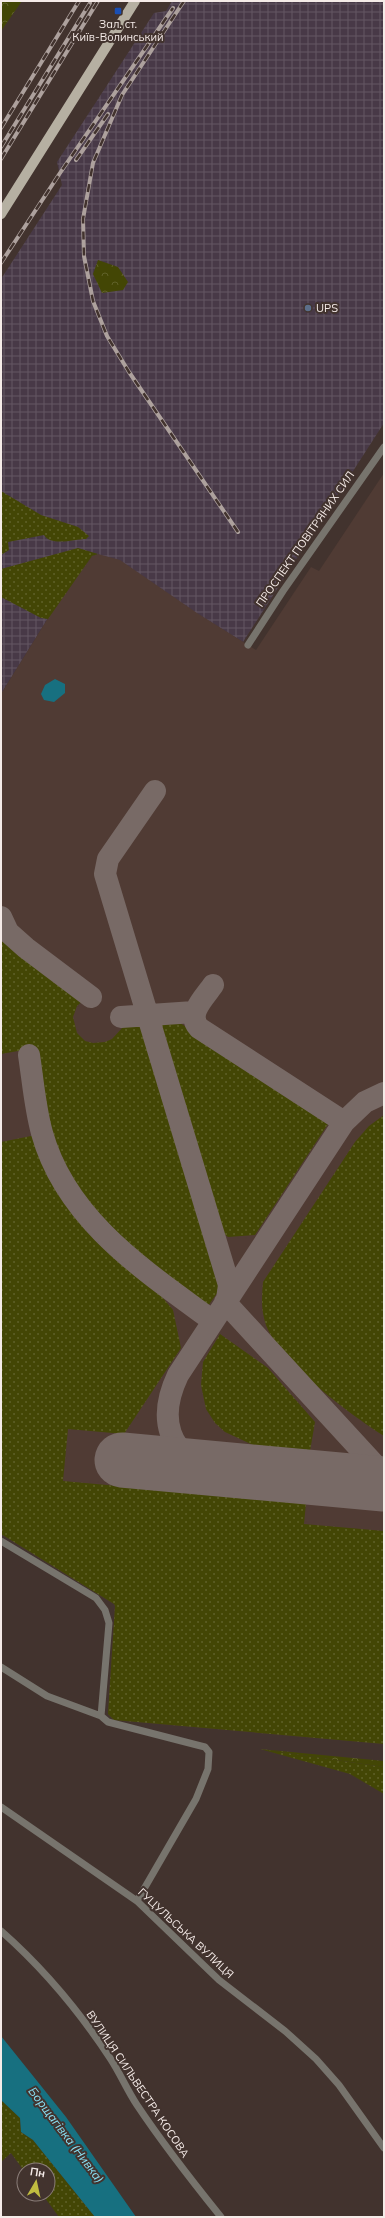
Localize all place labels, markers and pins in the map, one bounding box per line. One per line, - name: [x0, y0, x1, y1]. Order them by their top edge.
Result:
- marker: Зал. ст. Київ-Волинський: [113, 6, 123, 16]
- place label: Зал. ст. Київ-Волинський: [72, 17, 164, 44]
- place label: UPS: [316, 301, 338, 315]
- marker: UPS: [303, 303, 313, 313]

